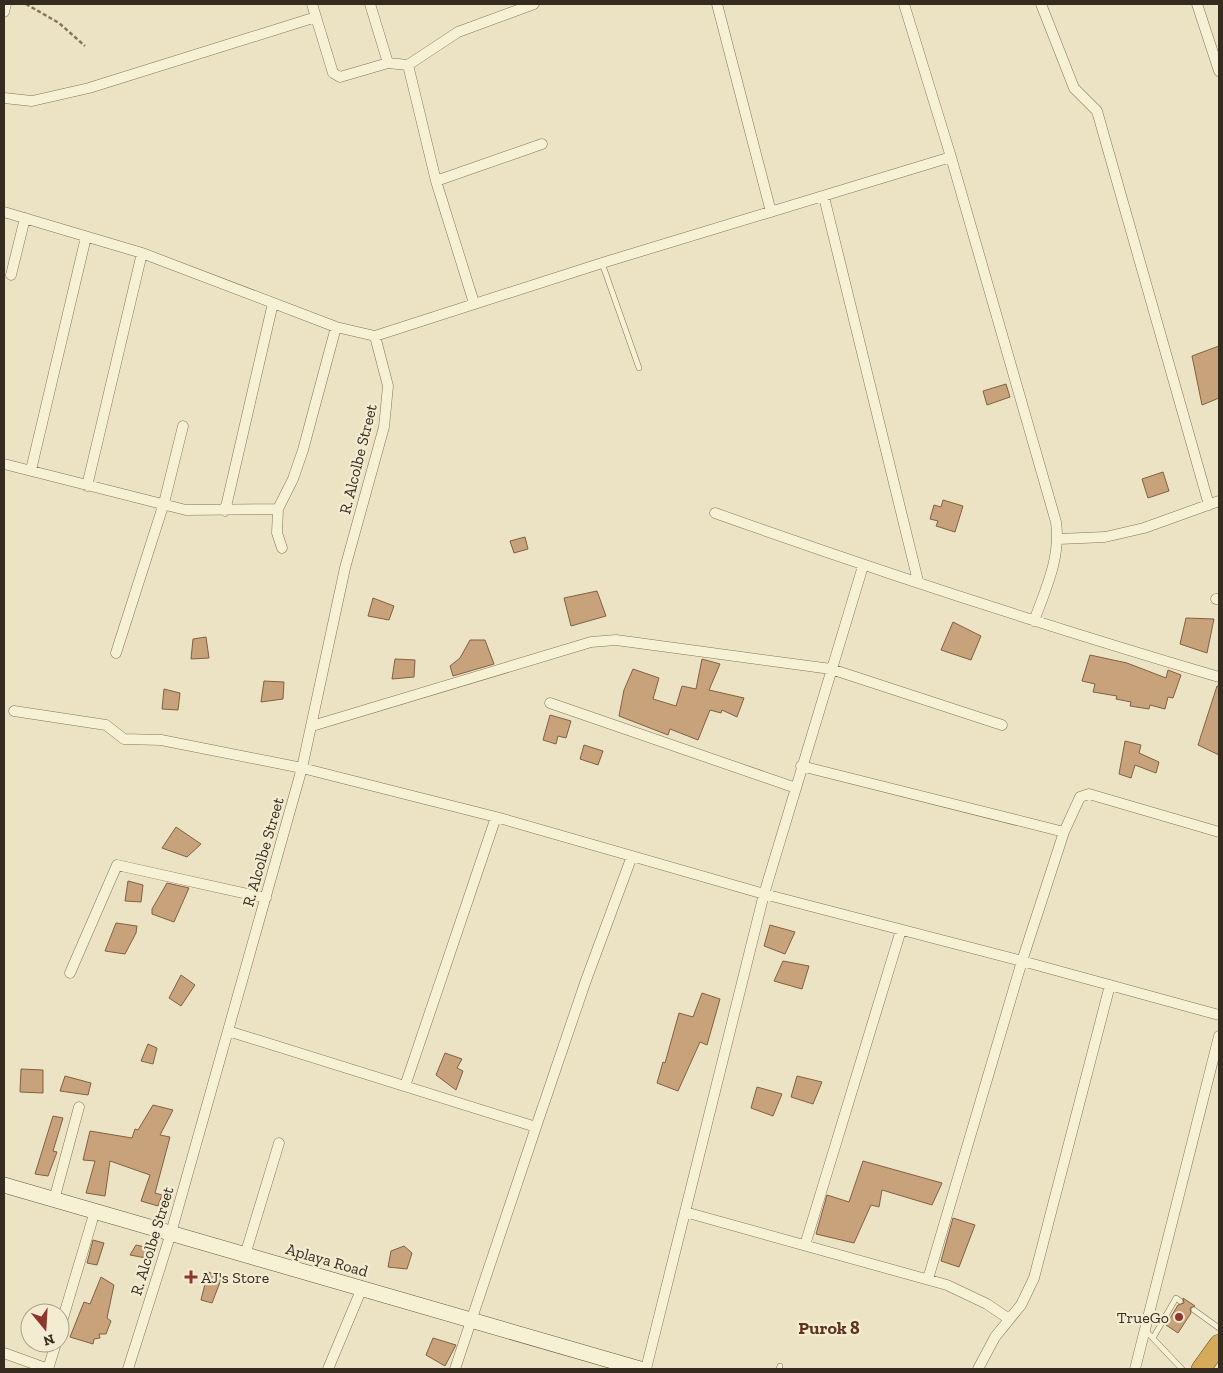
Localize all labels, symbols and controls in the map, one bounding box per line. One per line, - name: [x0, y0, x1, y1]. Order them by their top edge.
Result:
- street label: R. Alcolbe Street: [335, 402, 381, 516]
- street label: R. Alcolbe Street: [238, 795, 288, 909]
- street label: R. Alcolbe Street: [126, 1184, 178, 1298]
- street label: Aplaya Road: [284, 1239, 371, 1281]
- place label: AJ's Store: [201, 1268, 269, 1287]
- marker: AJ's Store: [185, 1271, 197, 1283]
- north arrow: [20, 1303, 70, 1353]
- place label: TrueGo: [1117, 1308, 1169, 1327]
- marker: TrueGo: [1173, 1311, 1185, 1323]
- district label: Purok 8: [798, 1317, 860, 1339]
- text: N: [41, 1330, 57, 1350]

